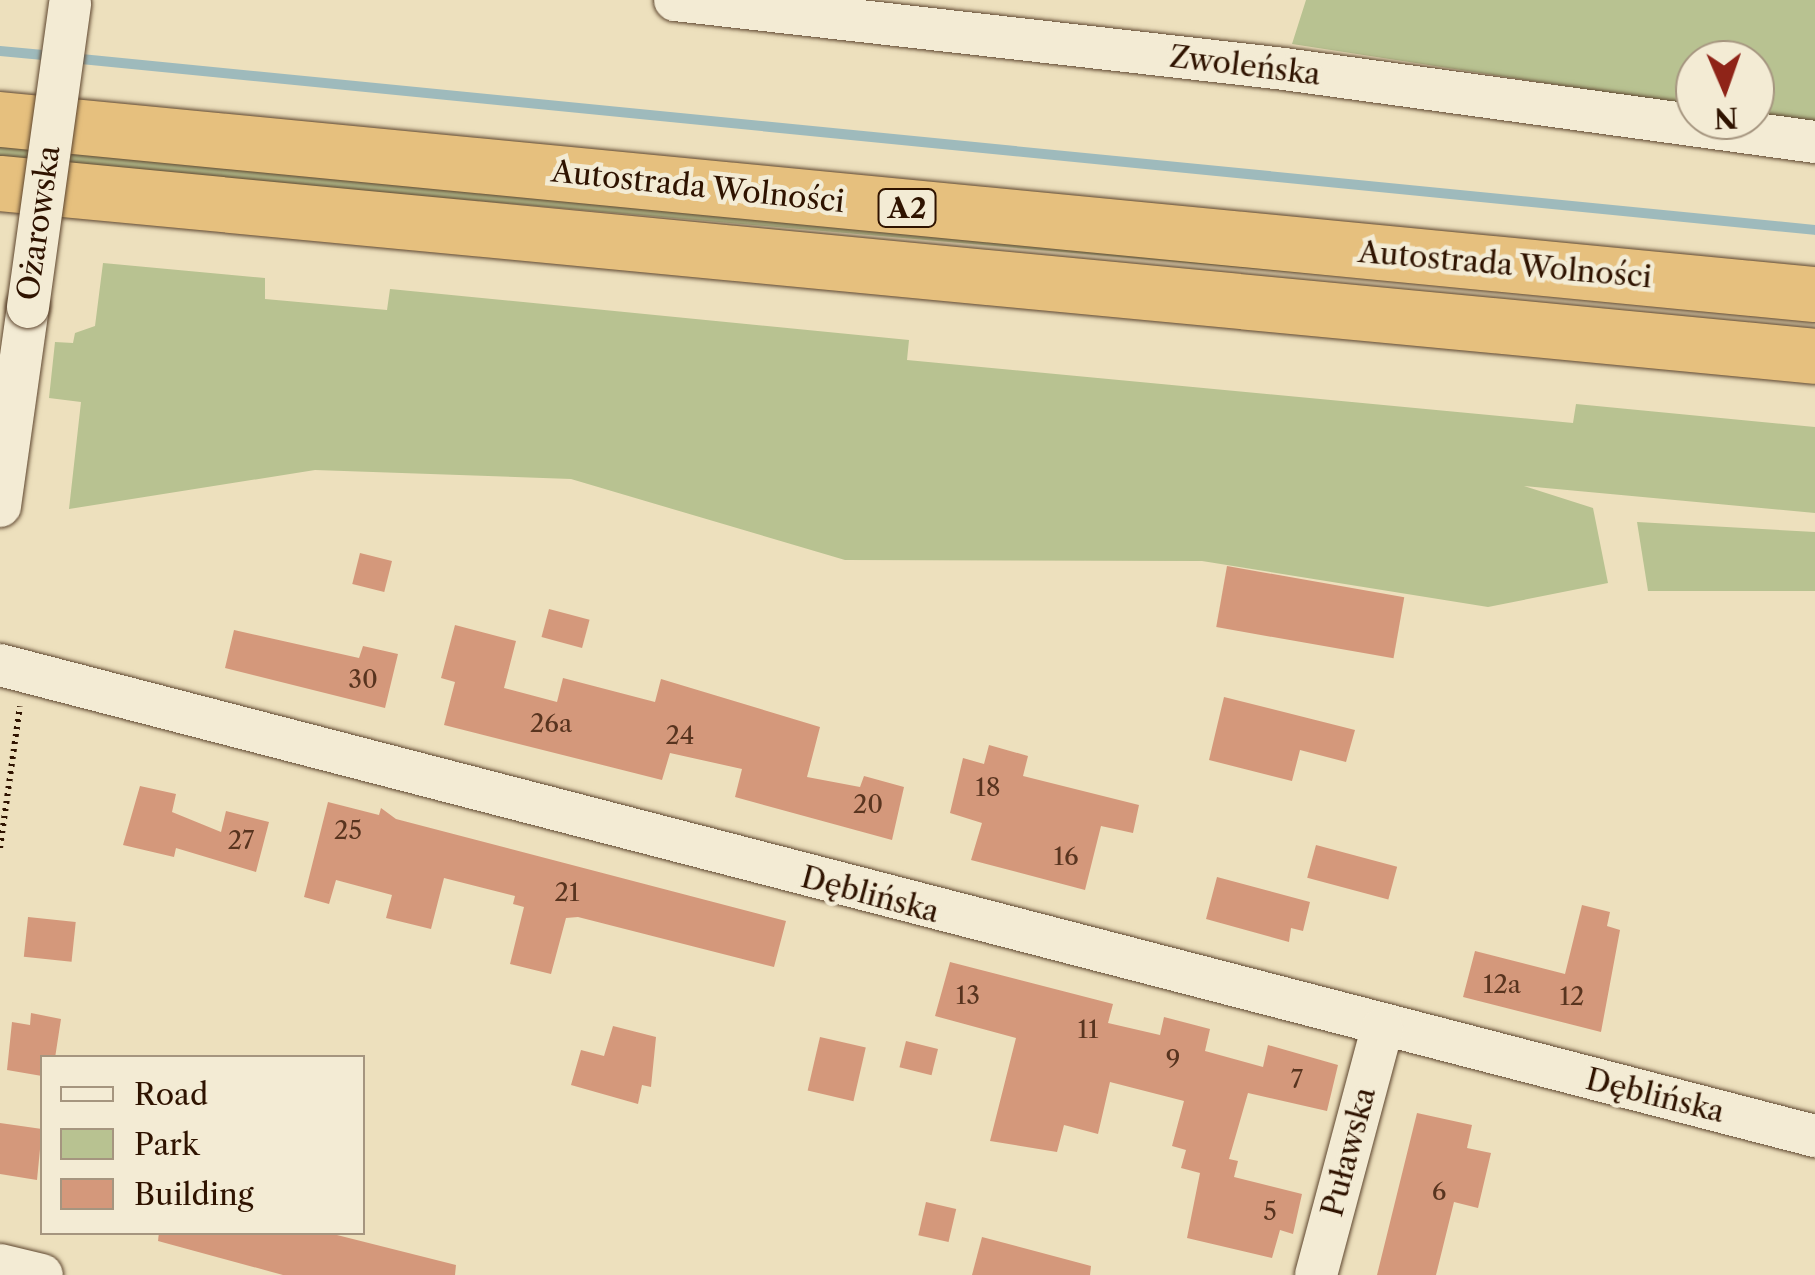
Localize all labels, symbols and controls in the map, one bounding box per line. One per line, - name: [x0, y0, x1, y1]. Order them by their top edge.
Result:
- street label: Zwoleńska: [1168, 39, 1322, 93]
- north arrow: [1675, 40, 1775, 140]
- text: N: [1713, 101, 1739, 135]
- street label: Ożarowska: [10, 143, 68, 303]
- street label: Autostrada Wolności: [549, 154, 847, 220]
- road number: A2: [877, 185, 937, 231]
- street label: Autostrada Wolności: [1356, 234, 1654, 296]
- house number: 30: [348, 665, 378, 695]
- house number: 26a: [530, 709, 572, 739]
- house number: 24: [666, 721, 694, 751]
- house number: 18: [975, 773, 1001, 803]
- house number: 20: [853, 790, 883, 820]
- house number: 25: [334, 816, 362, 846]
- house number: 27: [228, 826, 254, 856]
- house number: 16: [1053, 842, 1079, 872]
- street label: Dęblińska: [797, 859, 943, 931]
- house number: 21: [555, 878, 579, 908]
- house number: 12a: [1483, 970, 1521, 1000]
- house number: 13: [956, 981, 980, 1011]
- house number: 12: [1560, 982, 1584, 1012]
- house number: 11: [1077, 1015, 1099, 1045]
- house number: 9: [1166, 1045, 1180, 1075]
- legend: [40, 1055, 365, 1235]
- street label: Dęblińska: [1582, 1061, 1728, 1131]
- house number: 7: [1291, 1065, 1303, 1095]
- text: Road: [134, 1076, 208, 1113]
- street label: Puławska: [1314, 1083, 1384, 1221]
- text: Park: [134, 1126, 199, 1163]
- text: Building: [134, 1176, 254, 1213]
- house number: 6: [1432, 1177, 1446, 1207]
- house number: 5: [1263, 1197, 1277, 1227]

